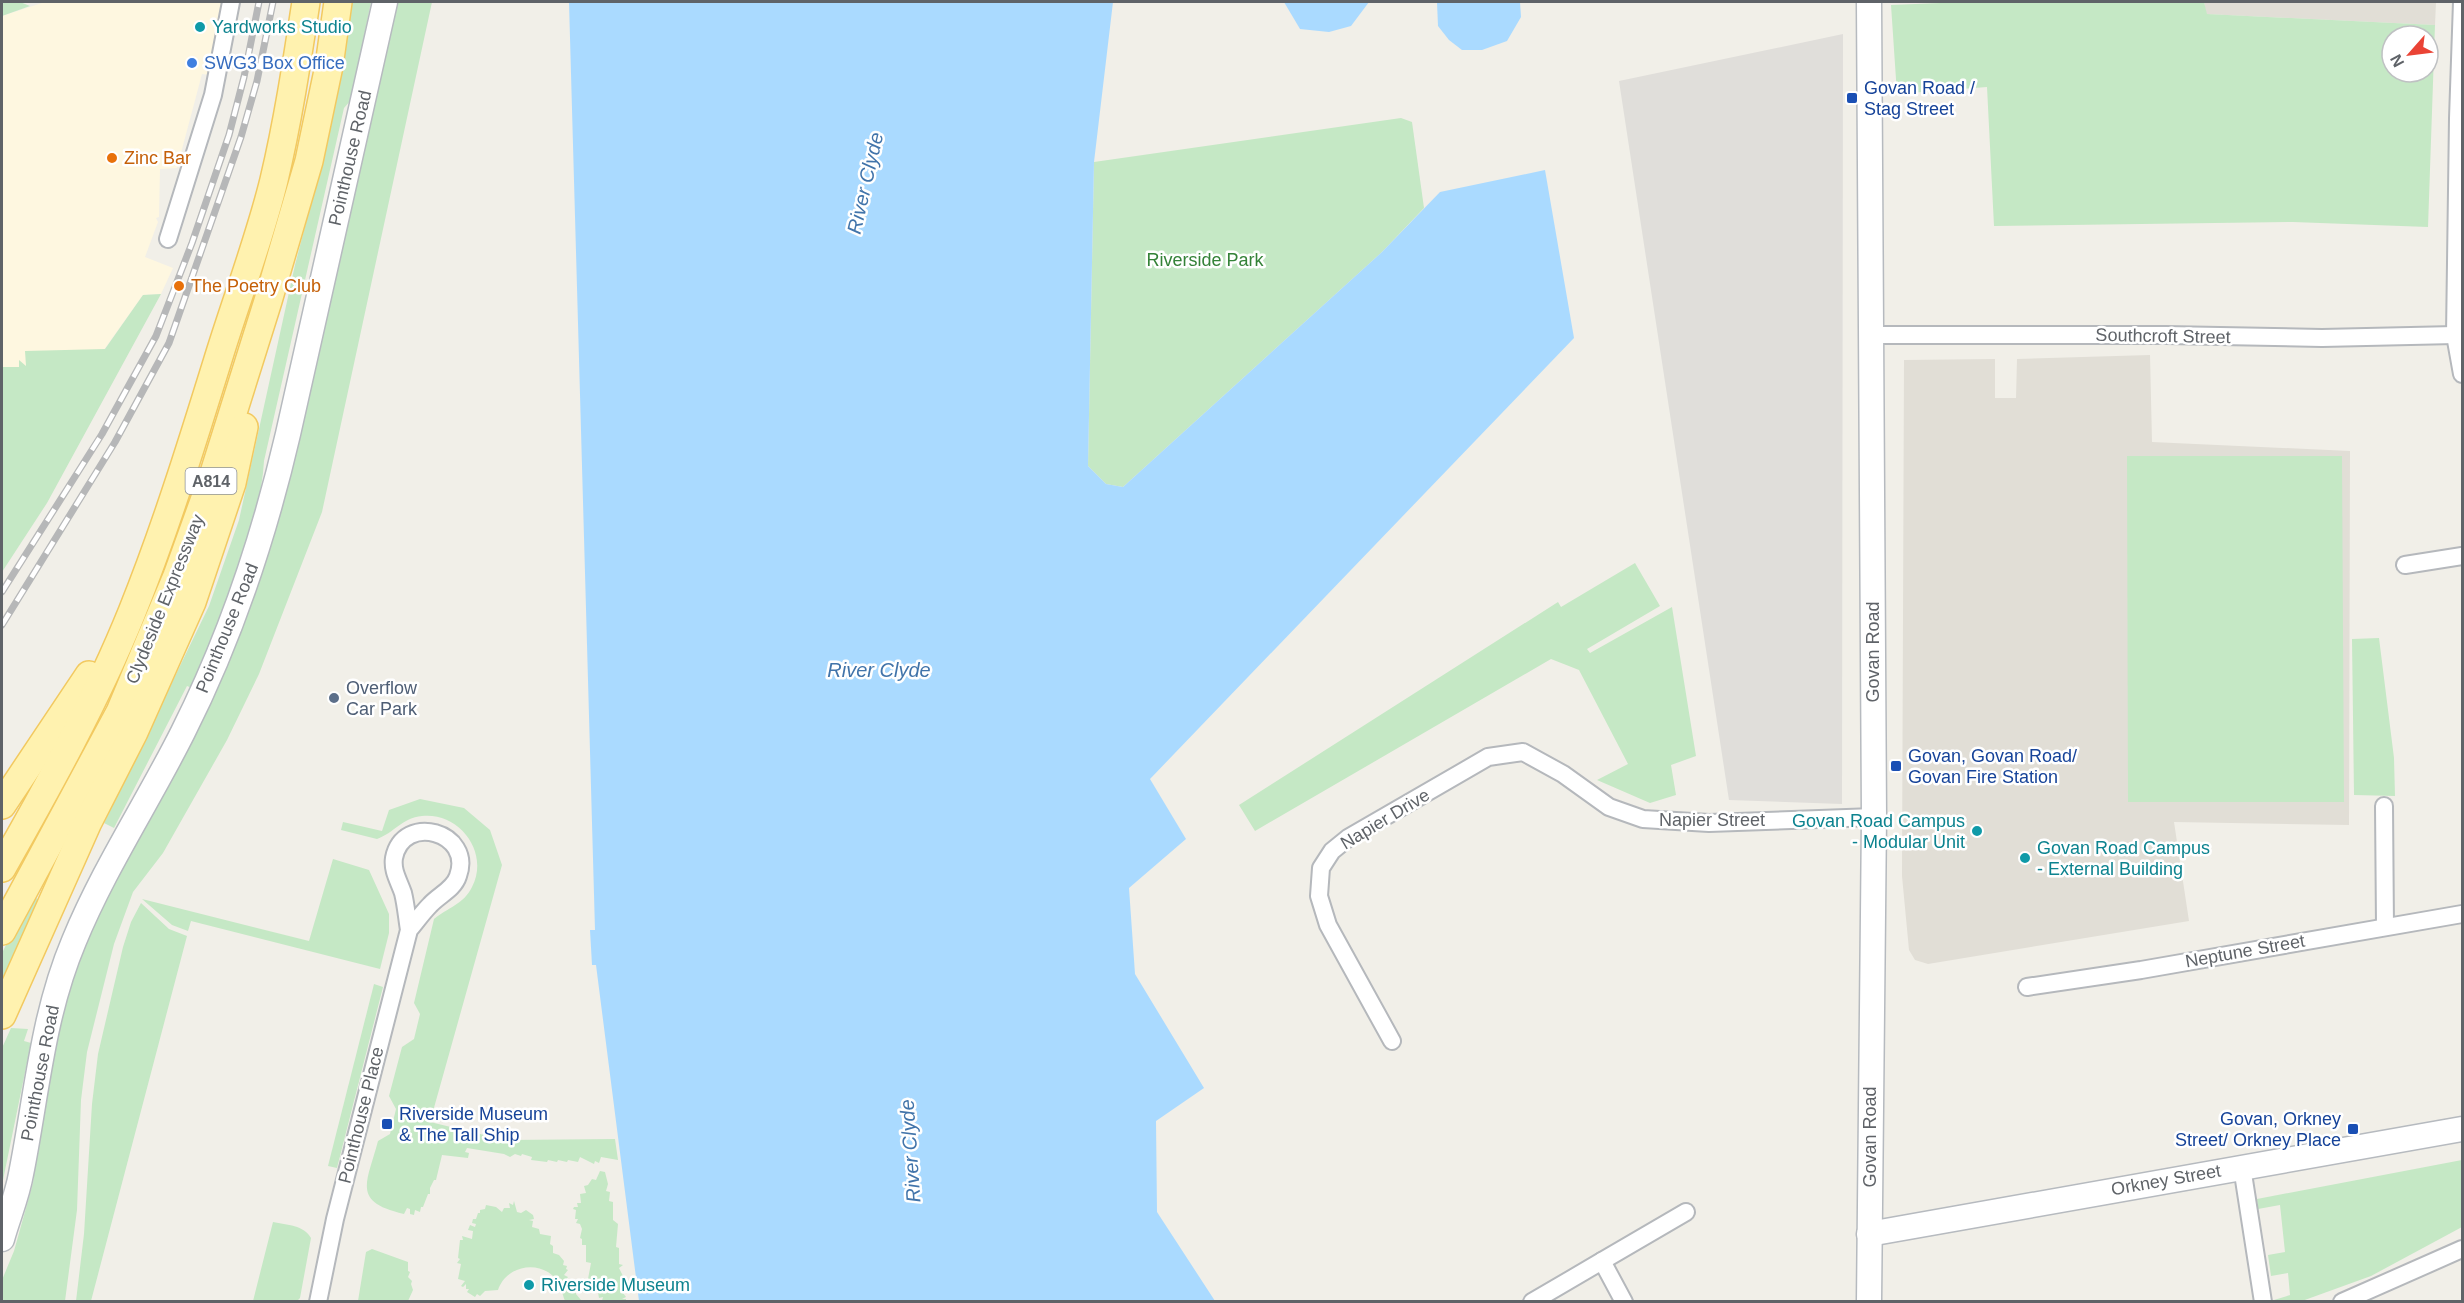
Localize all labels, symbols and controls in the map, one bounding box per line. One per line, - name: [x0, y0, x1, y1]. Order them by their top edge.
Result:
- place label: Yardworks Studio: [212, 17, 352, 37]
- marker: Yardworks Studio: [193, 20, 207, 34]
- north arrow: [2380, 24, 2440, 84]
- text: N: [2387, 52, 2407, 70]
- place label: SWG3 Box Office: [204, 53, 345, 73]
- marker: SWG3 Box Office: [185, 56, 199, 70]
- place label: Govan Road / Stag Street: [1864, 78, 1975, 119]
- street label: Pointhouse Road: [325, 88, 375, 228]
- marker: Govan Road / Stag Street: [1845, 91, 1859, 105]
- water label: River Clyde: [843, 130, 887, 236]
- place label: Zinc Bar: [124, 148, 191, 168]
- marker: Zinc Bar: [105, 151, 119, 165]
- park label: Riverside Park: [1146, 250, 1265, 270]
- place label: The Poetry Club: [191, 276, 321, 296]
- marker: The Poetry Club: [172, 279, 186, 293]
- street label: Southcroft Street: [2095, 325, 2231, 347]
- road number: A814: [186, 468, 236, 494]
- street label: Clydeside Expressway: [122, 511, 208, 687]
- street label: Pointhouse Road: [192, 560, 262, 696]
- street label: Govan Road: [1863, 601, 1883, 703]
- water label: River Clyde: [827, 659, 931, 681]
- place label: Overflow Car Park: [346, 678, 418, 719]
- marker: Overflow Car Park: [327, 691, 341, 705]
- place label: Govan, Govan Road/ Govan Fire Station: [1908, 746, 2077, 787]
- marker: Govan, Govan Road/ Govan Fire Station: [1889, 759, 1903, 773]
- street label: Napier Drive: [1337, 785, 1433, 853]
- street label: Napier Street: [1659, 810, 1765, 830]
- place label: Govan Road Campus - Modular Unit: [1792, 811, 1965, 852]
- marker: Govan Road Campus - Modular Unit: [1970, 824, 1984, 838]
- place label: Govan Road Campus - External Building: [2037, 838, 2210, 879]
- marker: Govan Road Campus - External Building: [2018, 851, 2032, 865]
- street label: Neptune Street: [2184, 931, 2306, 971]
- street label: Pointhouse Road: [17, 1003, 63, 1143]
- street label: Pointhouse Place: [334, 1045, 388, 1185]
- street label: Govan Road: [1860, 1086, 1880, 1188]
- water label: River Clyde: [895, 1099, 925, 1203]
- place label: Riverside Museum & The Tall Ship: [399, 1104, 548, 1145]
- place label: Govan, Orkney Street/ Orkney Place: [2175, 1109, 2341, 1150]
- marker: Riverside Museum & The Tall Ship: [380, 1117, 394, 1131]
- marker: Govan, Orkney Street/ Orkney Place: [2346, 1122, 2360, 1136]
- street label: Orkney Street: [2110, 1161, 2222, 1199]
- place label: Riverside Museum: [541, 1275, 690, 1295]
- marker: Riverside Museum: [522, 1278, 536, 1292]

